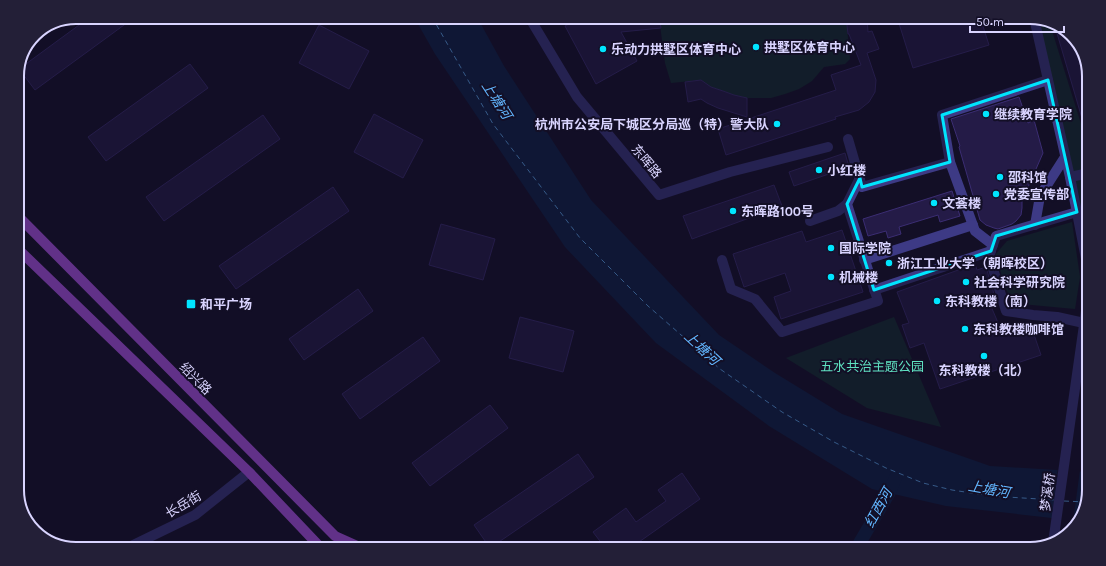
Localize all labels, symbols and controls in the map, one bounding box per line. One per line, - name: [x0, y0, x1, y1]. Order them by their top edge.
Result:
- scale bar: [970, 8, 1064, 34]
- text: 50 m: [976, 15, 1004, 29]
- place label: 拱墅区体育中心: [764, 40, 855, 55]
- place label: 乐动力拱墅区体育中心: [611, 42, 741, 57]
- marker: 拱墅区体育中心: [751, 42, 761, 52]
- marker: 乐动力拱墅区体育中心: [598, 44, 608, 54]
- water label: 上塘河: [478, 78, 517, 125]
- place label: 继续教育学院: [994, 107, 1072, 122]
- marker: 继续教育学院: [981, 109, 991, 119]
- place label: 杭州市公安局下城区分局巡（特）警大队: [535, 117, 769, 132]
- marker: 杭州市公安局下城区分局巡（特）警大队: [772, 119, 782, 129]
- street label: 东晖路: [628, 142, 665, 181]
- place label: 小红楼: [827, 163, 866, 178]
- marker: 小红楼: [814, 165, 824, 175]
- place label: 邵科馆: [1008, 170, 1047, 185]
- marker: 邵科馆: [995, 172, 1005, 182]
- place label: 党委宣传部: [1004, 187, 1069, 202]
- marker: 党委宣传部: [991, 189, 1001, 199]
- place label: 文荟楼: [942, 196, 981, 211]
- marker: 文荟楼: [929, 198, 939, 208]
- place label: 东晖路100号: [741, 204, 814, 219]
- marker: 东晖路100号: [728, 206, 738, 216]
- place label: 国际学院: [839, 241, 891, 256]
- marker: 国际学院: [826, 243, 836, 253]
- place label: 浙江工业大学（朝晖校区）: [897, 256, 1053, 271]
- marker: 浙江工业大学（朝晖校区）: [884, 258, 894, 268]
- place label: 机械楼: [839, 270, 878, 285]
- marker: 机械楼: [826, 272, 836, 282]
- place label: 社会科学研究院: [974, 275, 1065, 290]
- marker: 社会科学研究院: [961, 277, 971, 287]
- place label: 东科教楼（南）: [945, 294, 1036, 309]
- marker: 东科教楼（南）: [932, 296, 942, 306]
- place label: 和平广场: [200, 297, 252, 312]
- marker: 和平广场: [185, 298, 197, 310]
- place label: 东科教楼咖啡馆: [973, 322, 1064, 337]
- marker: 东科教楼咖啡馆: [960, 324, 970, 334]
- water label: 上塘河: [681, 328, 725, 371]
- marker: 东科教楼（北）: [979, 351, 989, 361]
- street label: 绍兴路: [177, 359, 215, 397]
- park label: 五水共治主题公园: [820, 359, 924, 374]
- place label: 东科教楼（北）: [938, 363, 1030, 378]
- street label: 梦溪桥: [1037, 472, 1058, 512]
- water label: 上塘河: [967, 477, 1014, 502]
- water label: 红西河: [861, 483, 898, 531]
- street label: 长岳街: [163, 488, 204, 521]

